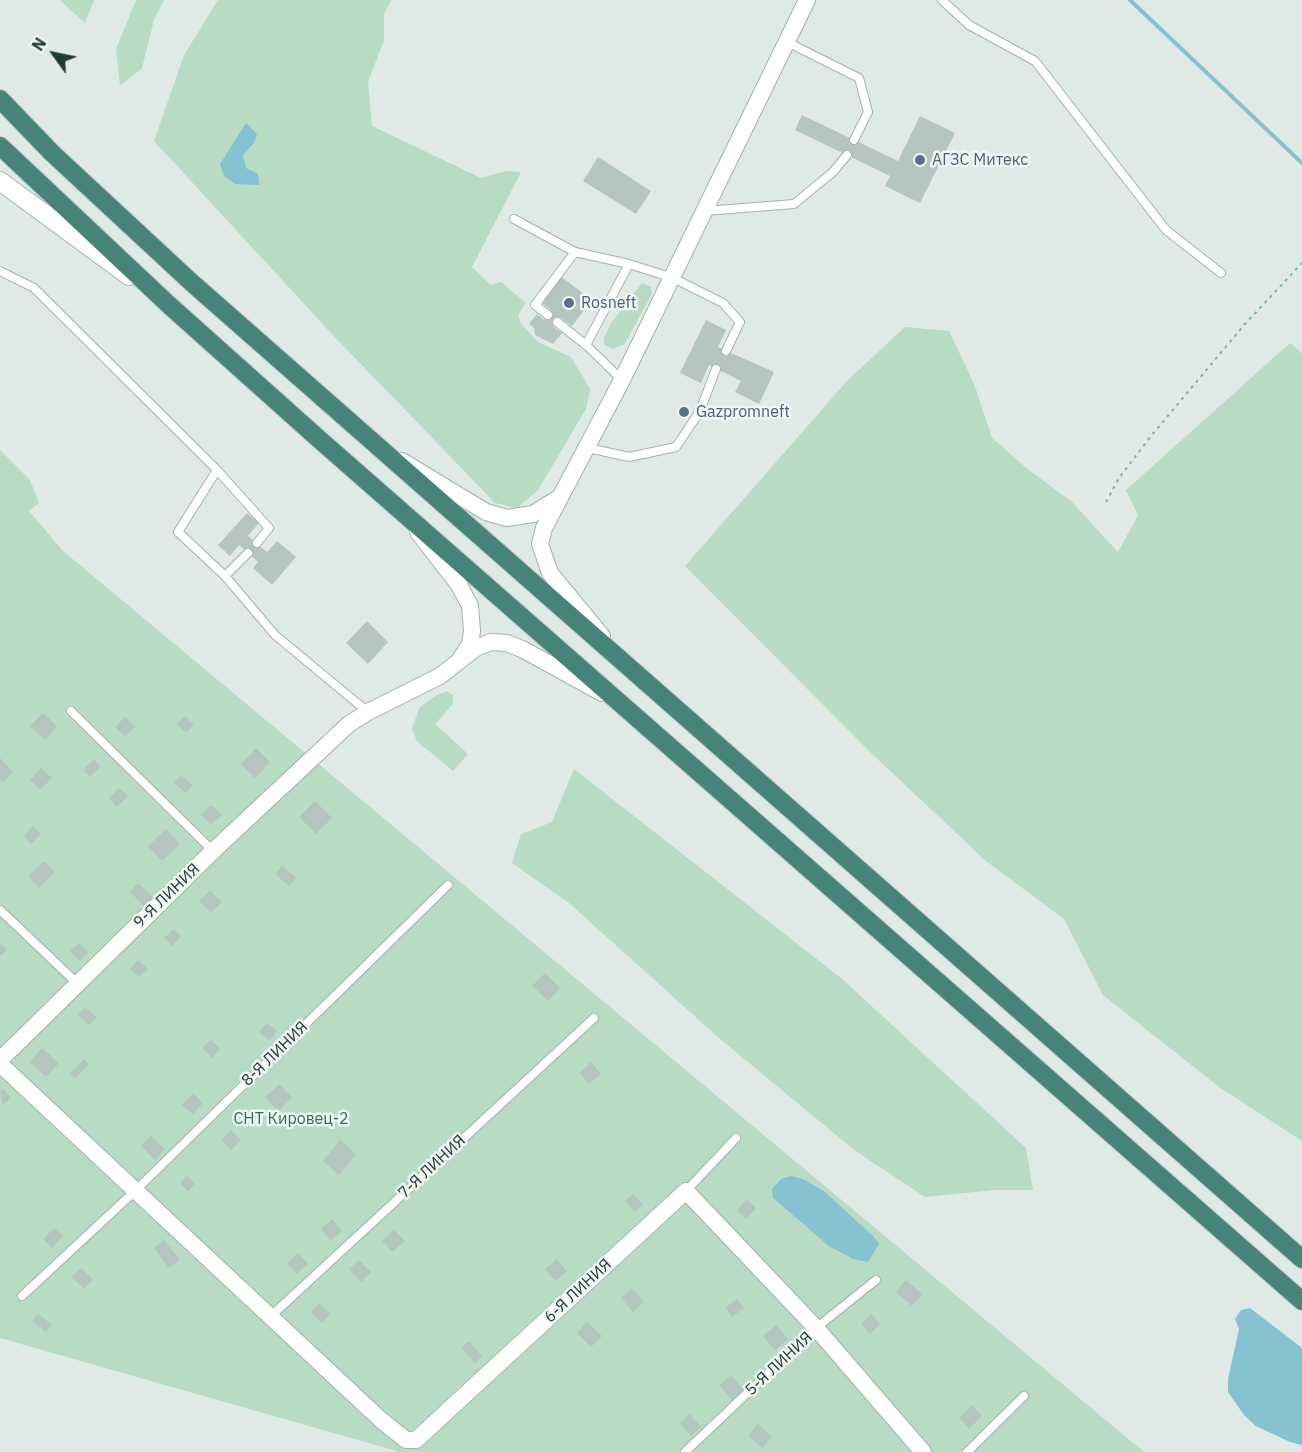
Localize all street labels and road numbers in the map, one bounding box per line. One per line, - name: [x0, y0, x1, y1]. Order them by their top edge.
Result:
- street label: 9-Я ЛИНИЯ: [130, 860, 204, 932]
- street label: 8-Я ЛИНИЯ: [238, 1018, 312, 1090]
- street label: 7-Я ЛИНИЯ: [394, 1131, 470, 1203]
- street label: 6-Я ЛИНИЯ: [540, 1255, 616, 1327]
- street label: 5-Я ЛИНИЯ: [741, 1328, 817, 1400]

